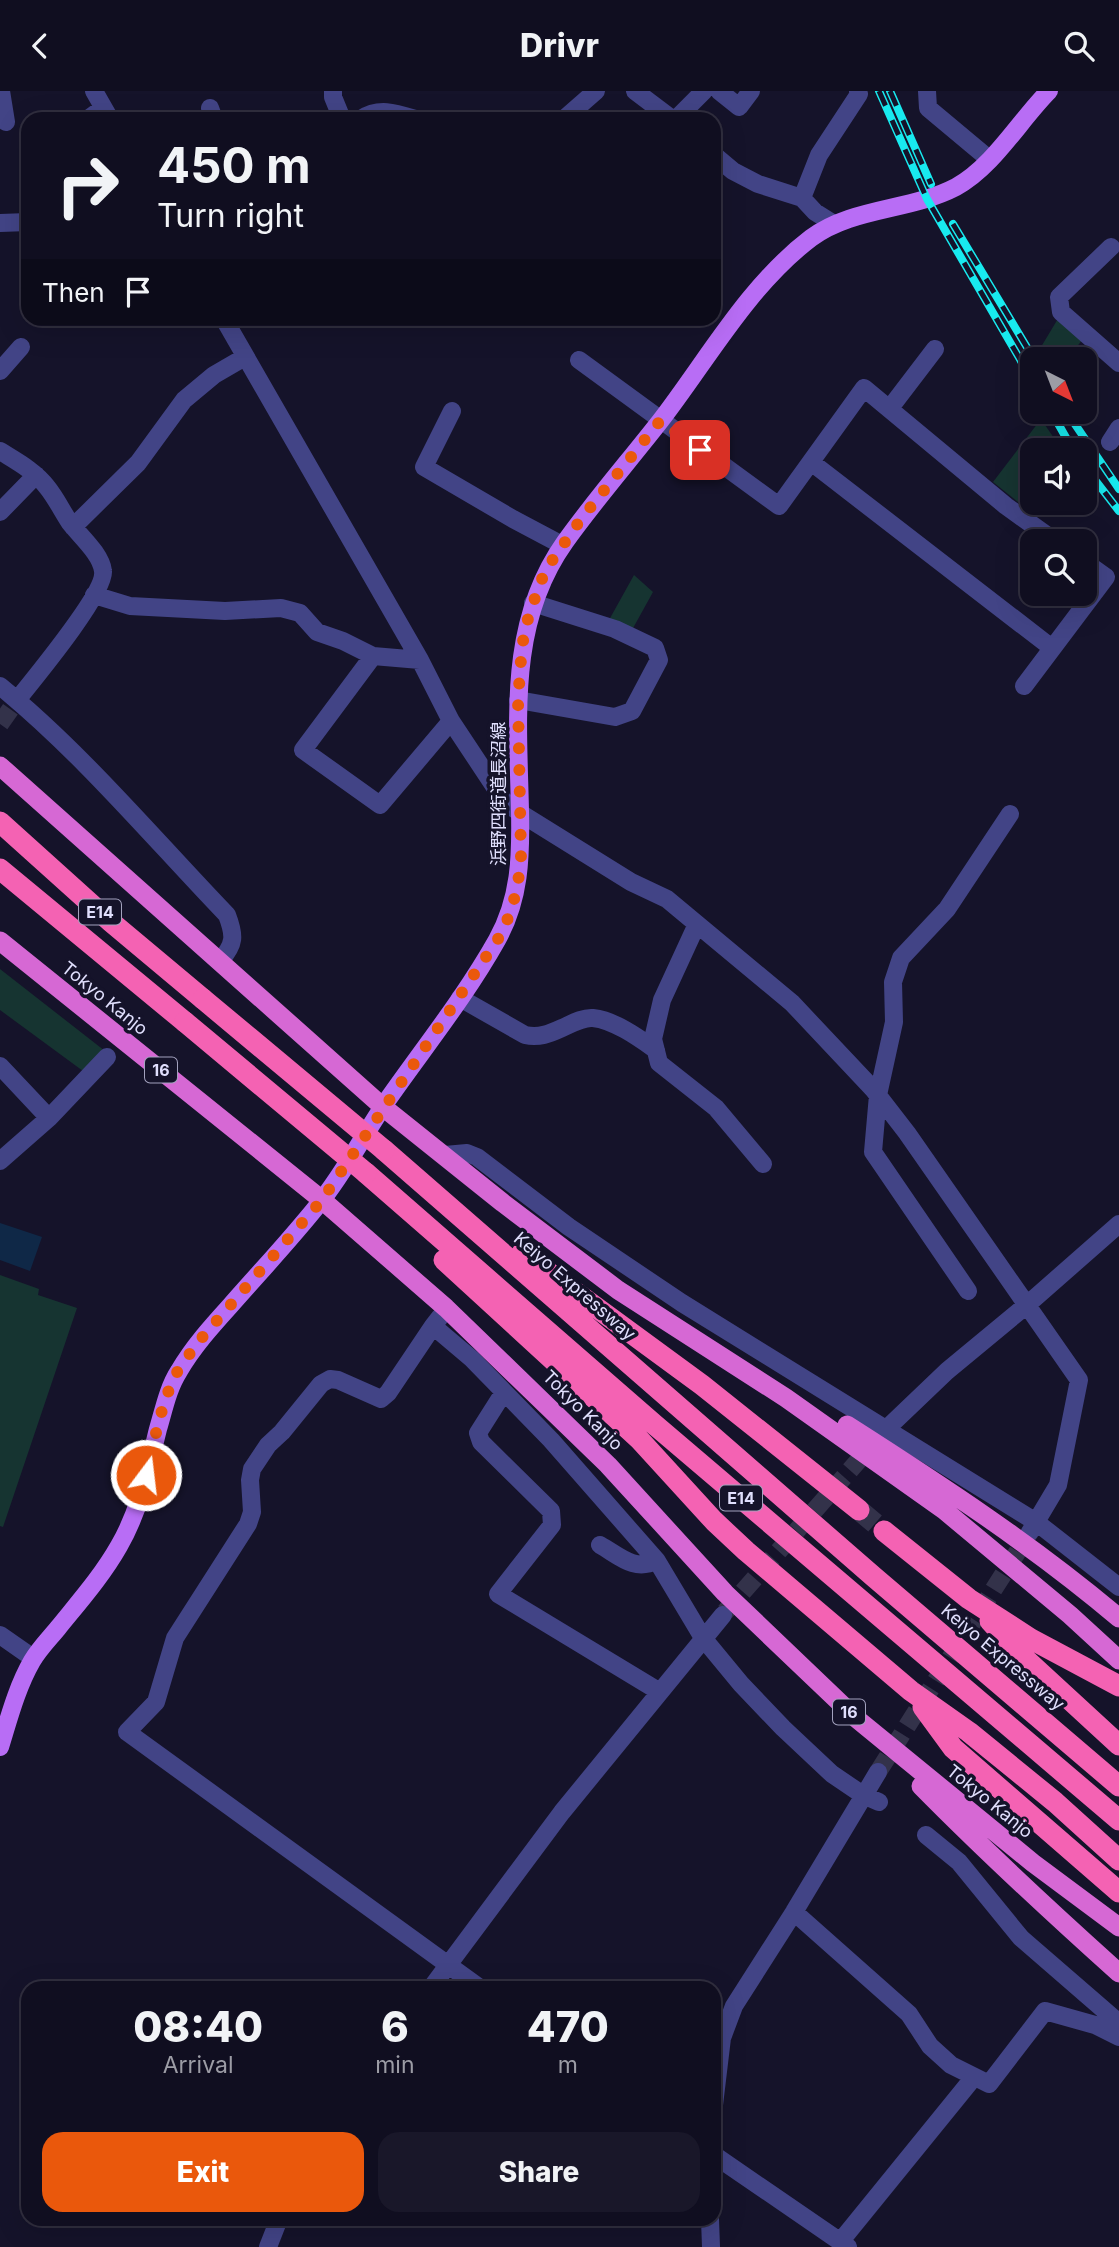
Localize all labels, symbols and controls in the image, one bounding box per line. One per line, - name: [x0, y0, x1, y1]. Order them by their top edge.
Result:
- text: Drivr: [520, 26, 599, 65]
- icon: back: [21, 27, 59, 65]
- icon: search: [1060, 27, 1098, 65]
- text: 450 m: [157, 136, 311, 195]
- icon: right: [42, 140, 133, 231]
- text: Turn right: [157, 196, 304, 235]
- icon: arrive: [119, 273, 157, 311]
- text: Then: [42, 277, 105, 308]
- north arrow: [1020, 347, 1097, 423]
- map controls: [1020, 347, 1097, 606]
- pin: [670, 420, 730, 480]
- icon: arrive: [681, 431, 719, 469]
- button: sound: [1020, 438, 1097, 515]
- button: search: [1020, 529, 1097, 606]
- street label: 浜野四街道長沼線: [488, 722, 509, 866]
- road number: E14: [79, 899, 121, 925]
- street label: Tokyo Kanjo: [58, 957, 152, 1039]
- road number: 16: [145, 1058, 177, 1083]
- street label: Keiyo Expressway: [510, 1227, 640, 1345]
- street label: Tokyo Kanjo: [539, 1366, 627, 1454]
- position arrow: [109, 1438, 183, 1512]
- road number: E14: [720, 1485, 762, 1511]
- street label: Keiyo Expressway: [937, 1599, 1069, 1715]
- road number: 16: [833, 1700, 865, 1725]
- street label: Tokyo Kanjo: [943, 1760, 1037, 1842]
- text: 08:40: [133, 2001, 263, 2052]
- text: 6: [381, 2001, 409, 2052]
- text: 470: [527, 2001, 609, 2052]
- text: Arrival: [163, 2051, 233, 2079]
- text: min: [375, 2051, 415, 2079]
- text: m: [558, 2051, 578, 2079]
- button: Exit: [42, 2132, 364, 2212]
- button: Share: [378, 2132, 700, 2212]

